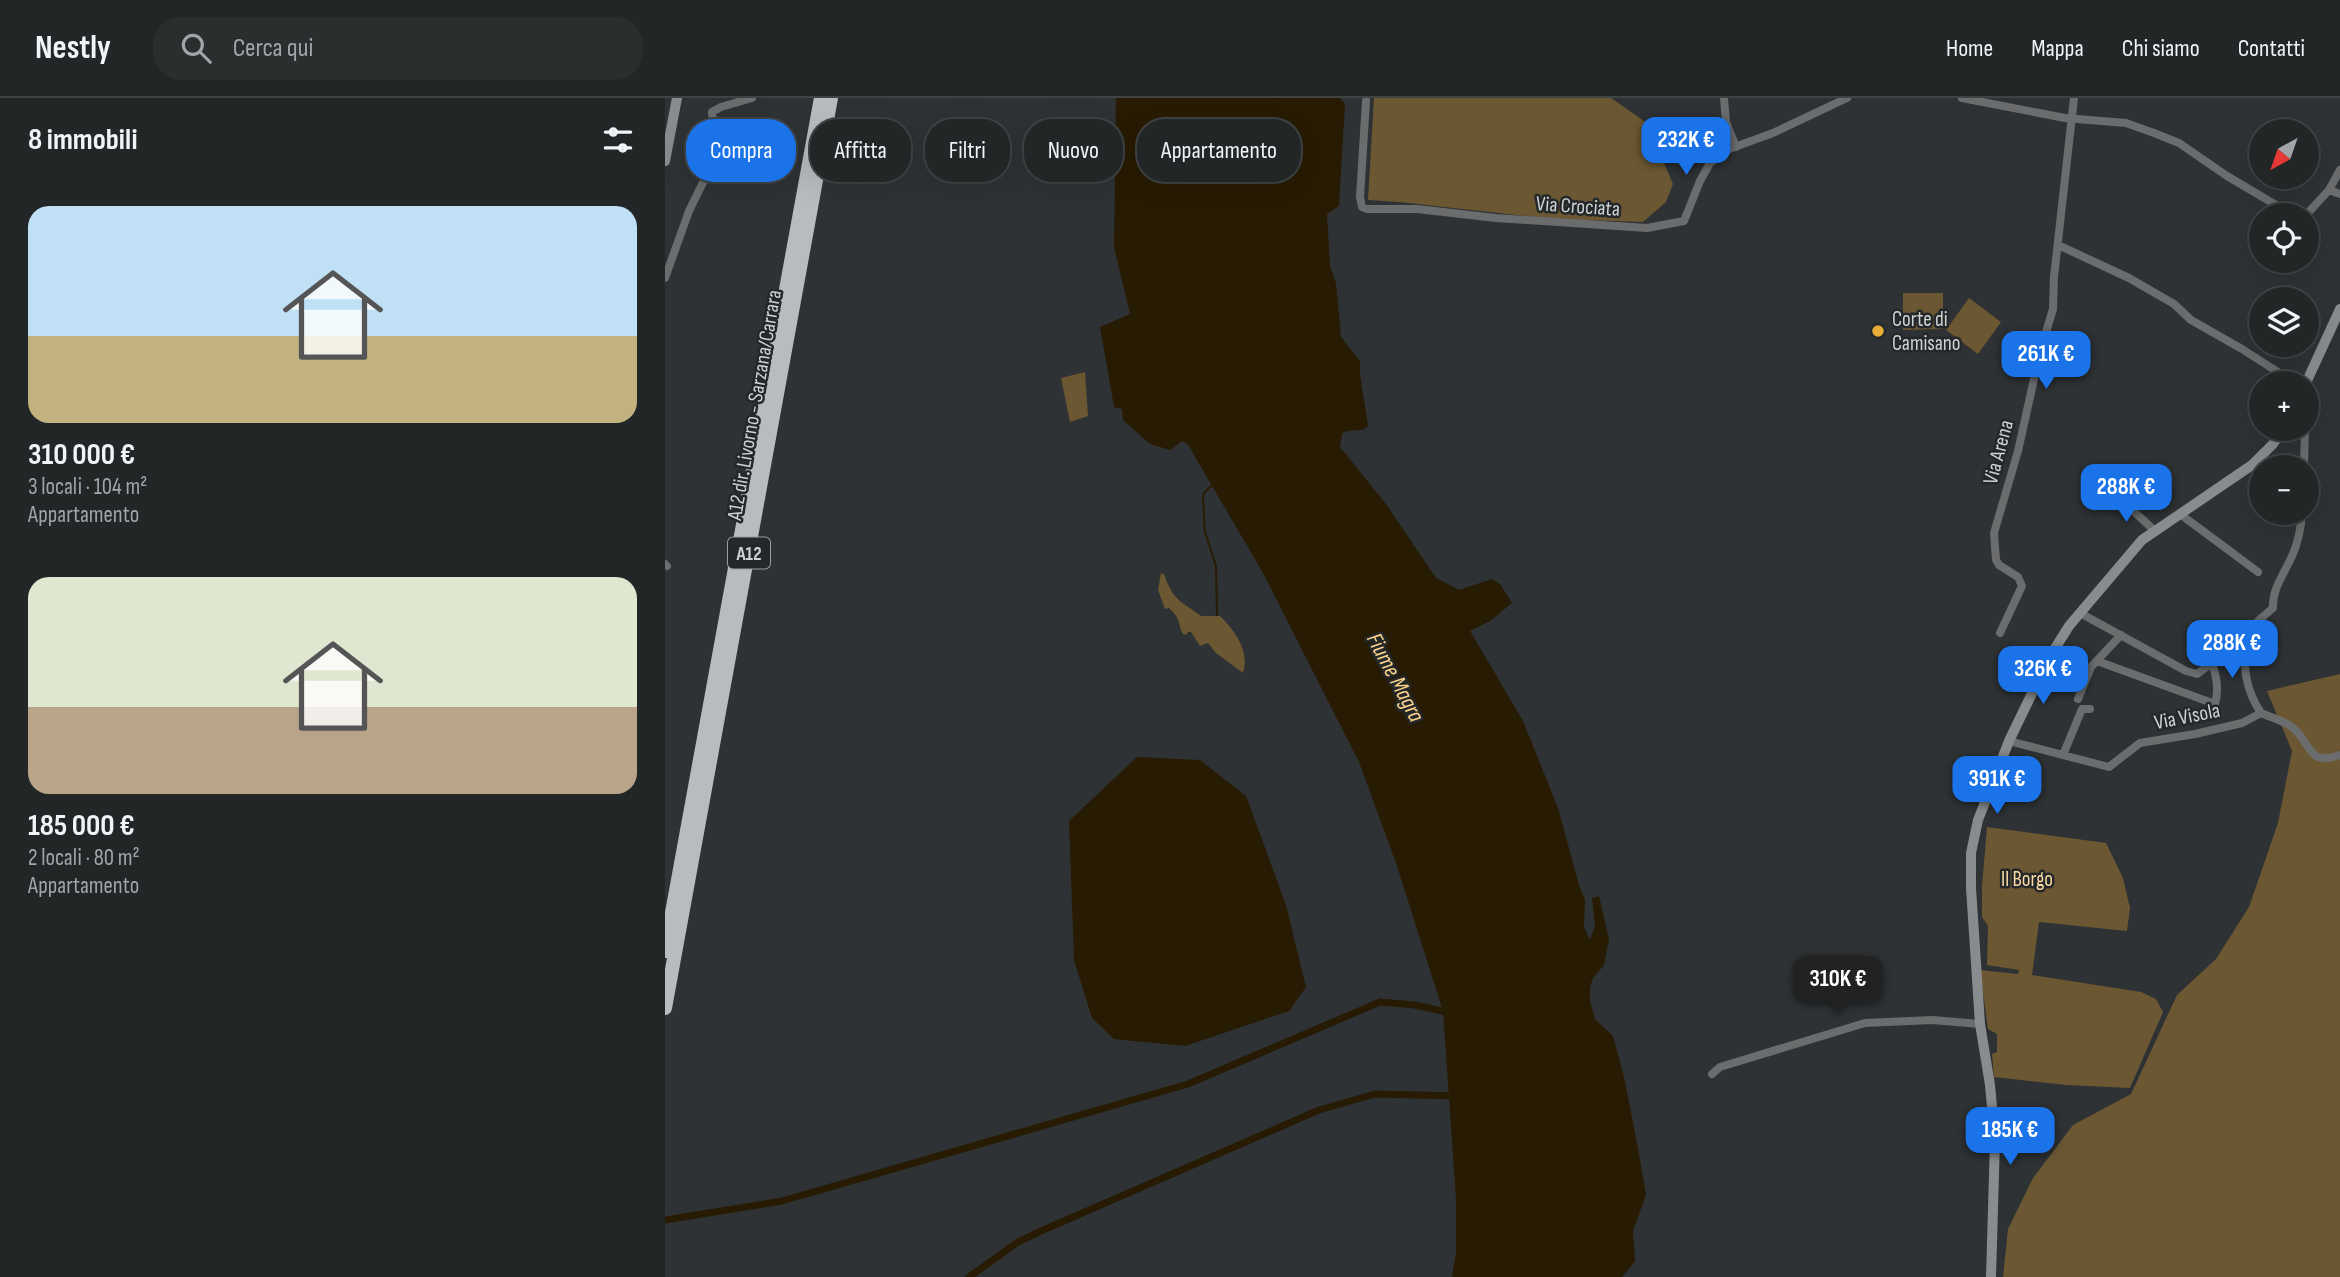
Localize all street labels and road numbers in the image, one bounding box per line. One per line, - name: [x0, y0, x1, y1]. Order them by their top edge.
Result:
- street label: Via Crociata: [1535, 191, 1621, 222]
- street label: A12 dir. Livorno - Sarzana/Carrara: [722, 288, 787, 523]
- street label: Via Arena: [1978, 417, 2019, 487]
- road number: A12: [728, 538, 770, 568]
- street label: Via Visola: [2152, 698, 2222, 735]

